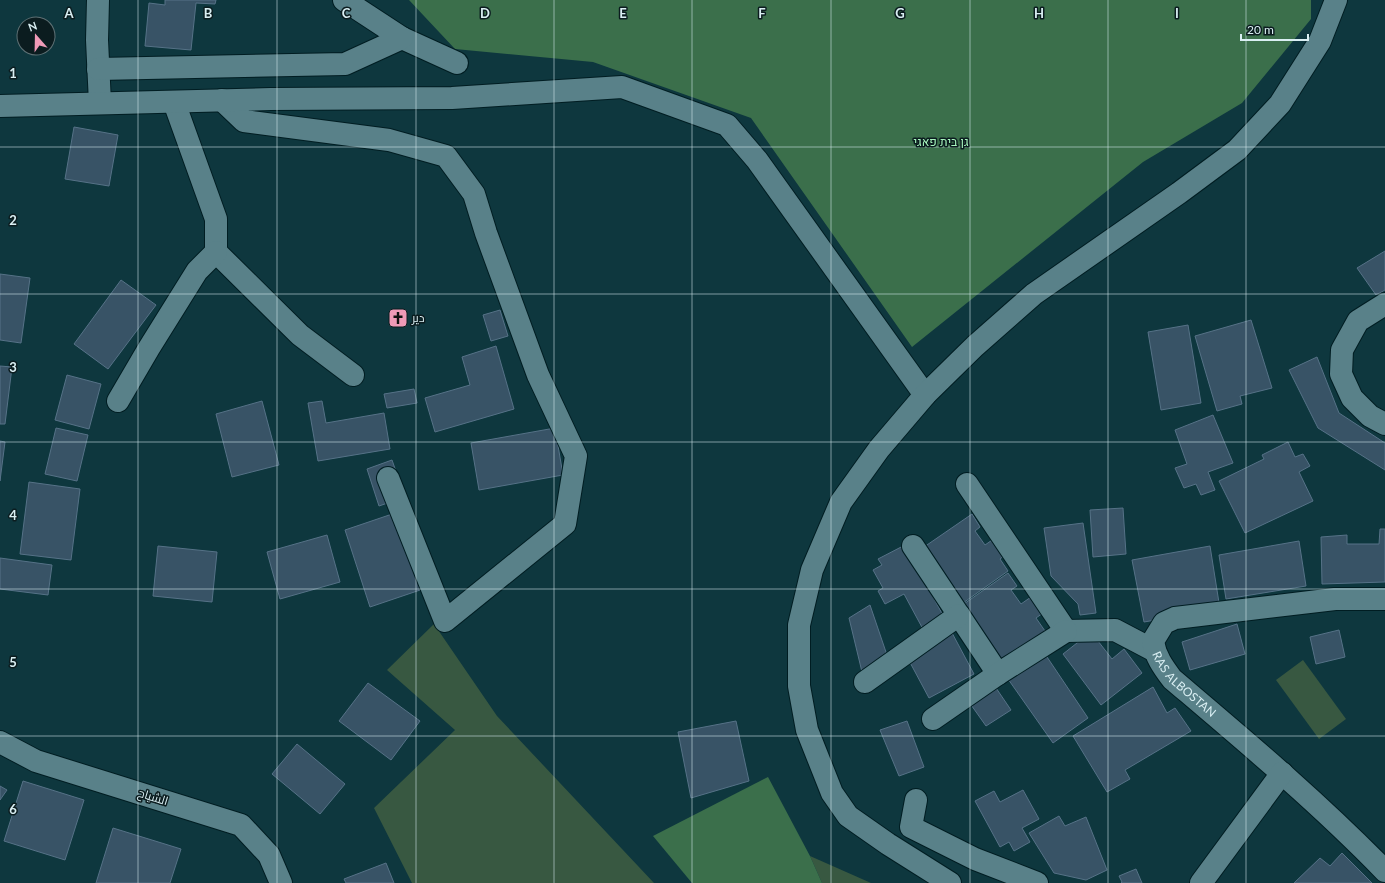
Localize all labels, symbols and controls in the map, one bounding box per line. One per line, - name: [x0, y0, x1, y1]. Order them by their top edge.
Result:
- text: A: [63, 5, 74, 21]
- text: B: [204, 5, 213, 21]
- text: C: [342, 5, 351, 21]
- text: D: [480, 5, 490, 21]
- text: E: [619, 5, 627, 21]
- text: F: [758, 5, 766, 21]
- text: G: [895, 5, 905, 21]
- text: H: [1034, 5, 1044, 21]
- text: I: [1175, 5, 1179, 21]
- north arrow: [16, 16, 56, 56]
- scale bar: [1241, 16, 1308, 42]
- text: N: [26, 19, 39, 34]
- text: 20 m: [1247, 22, 1274, 37]
- text: 1: [9, 65, 17, 81]
- park label: גן בית פאגי: [913, 134, 969, 149]
- text: 2: [9, 212, 17, 228]
- church icon: دير: [387, 307, 409, 329]
- place label: دير: [411, 310, 425, 325]
- text: 3: [9, 359, 17, 375]
- text: 4: [9, 507, 17, 523]
- street label: RAS ALBOSTAN: [1149, 649, 1219, 720]
- text: 5: [9, 654, 17, 670]
- street label: الشياح: [136, 785, 170, 809]
- text: 6: [9, 801, 17, 817]

